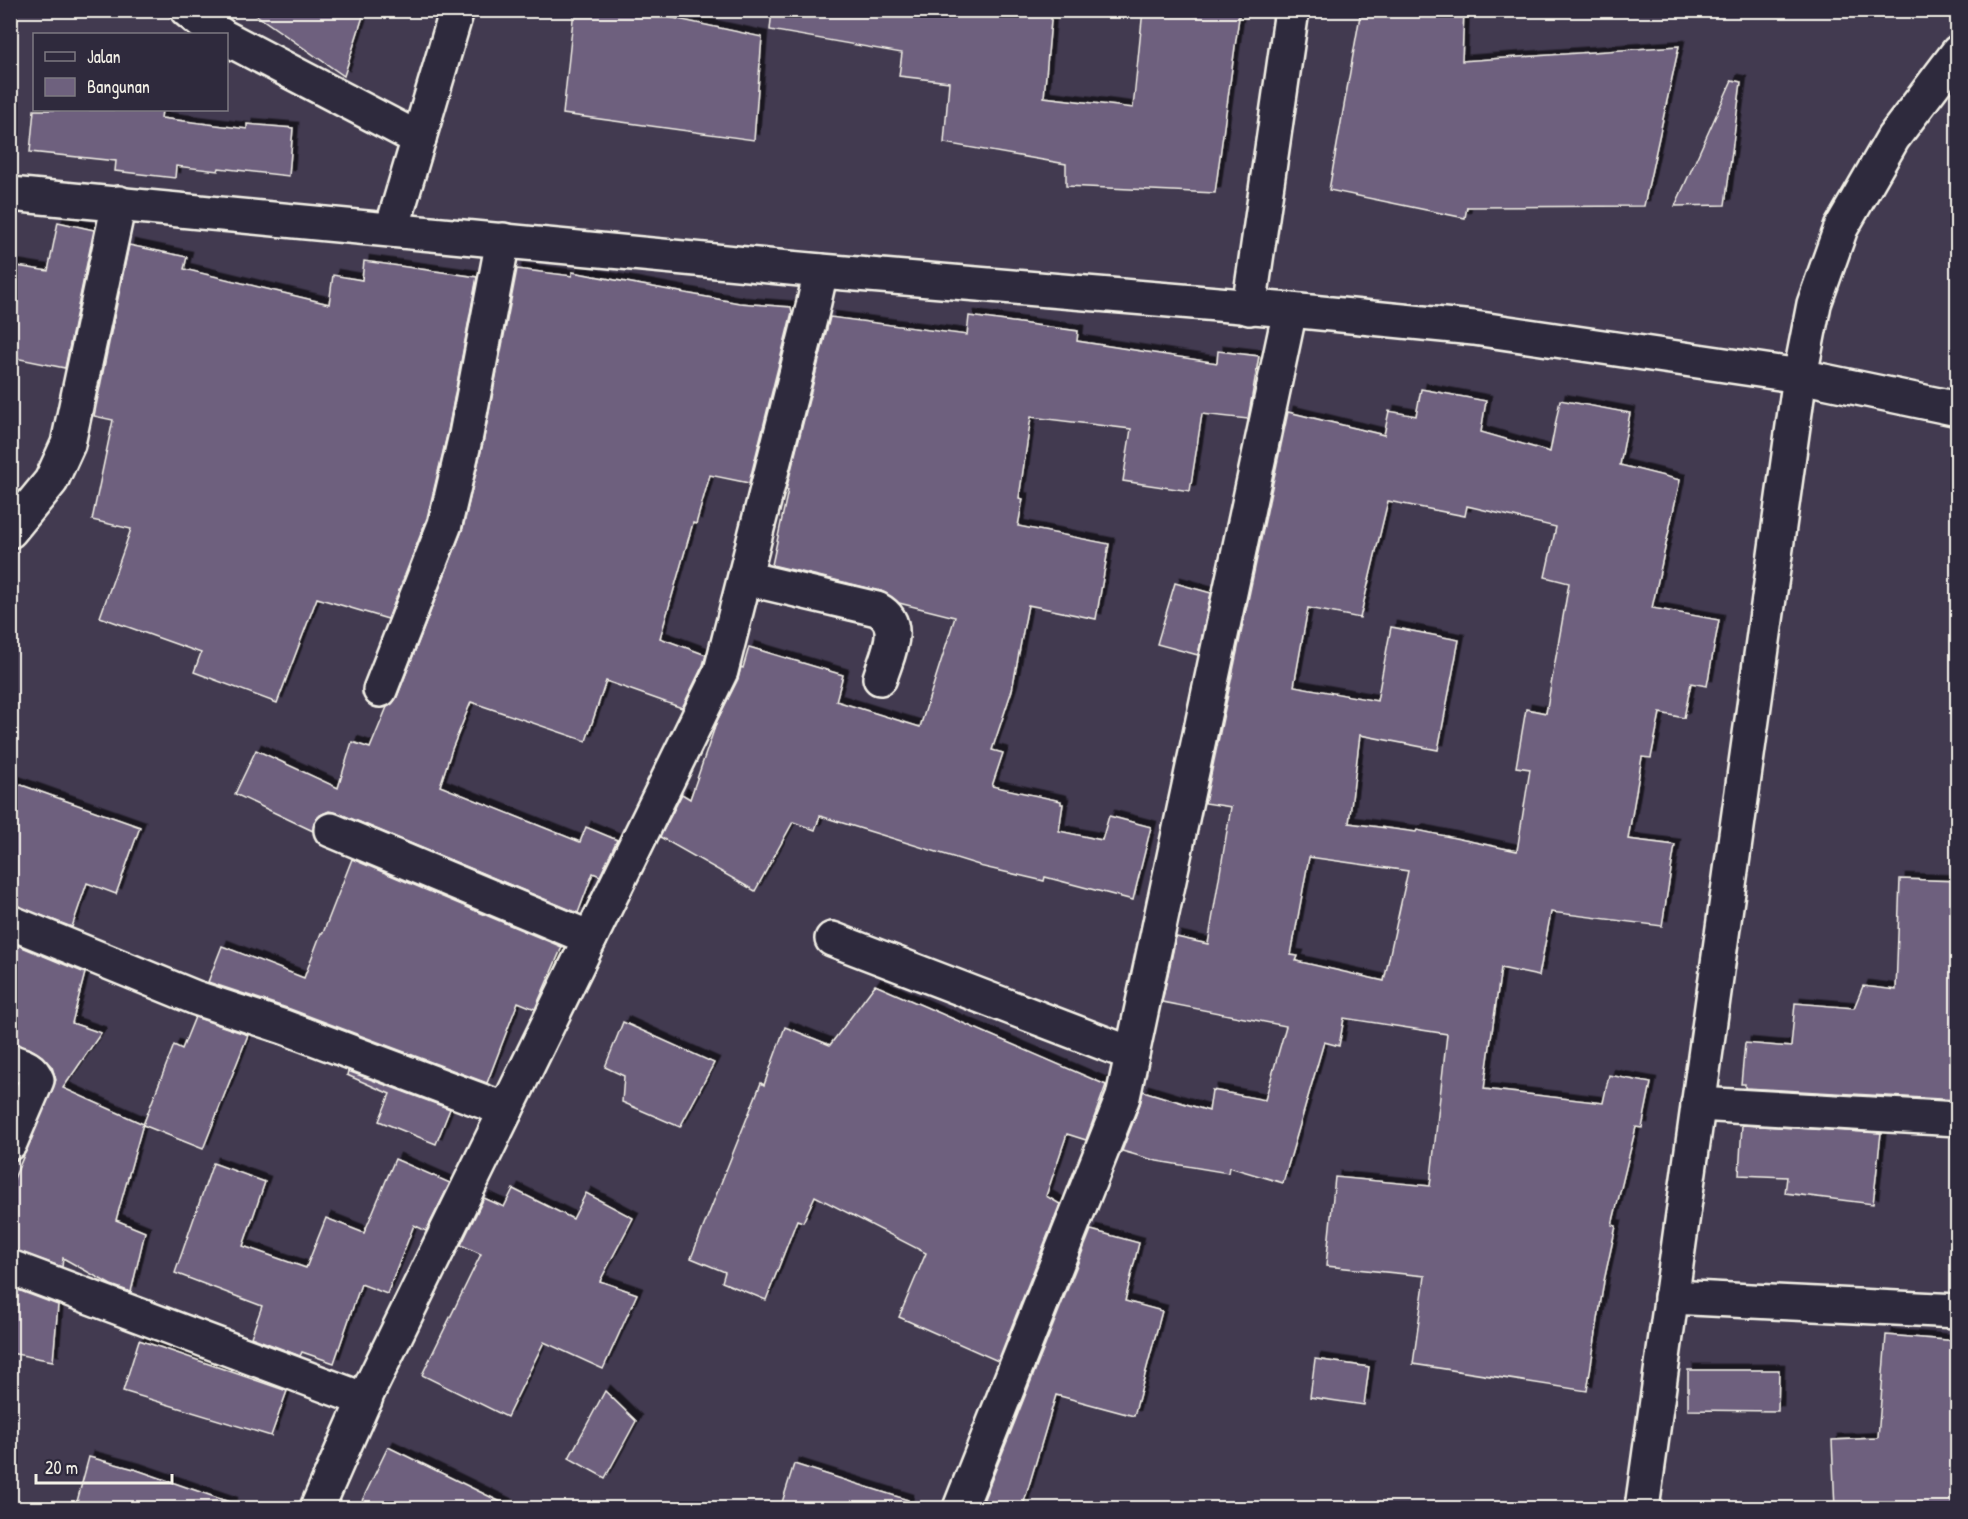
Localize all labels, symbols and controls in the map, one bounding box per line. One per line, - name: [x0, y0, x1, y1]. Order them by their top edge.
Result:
- legend: [33, 33, 228, 111]
- text: Jalan: [87, 44, 121, 69]
- text: Bangunan: [87, 74, 150, 99]
- scale bar: [36, 1447, 172, 1485]
- text: 20 m: [45, 1455, 78, 1480]

